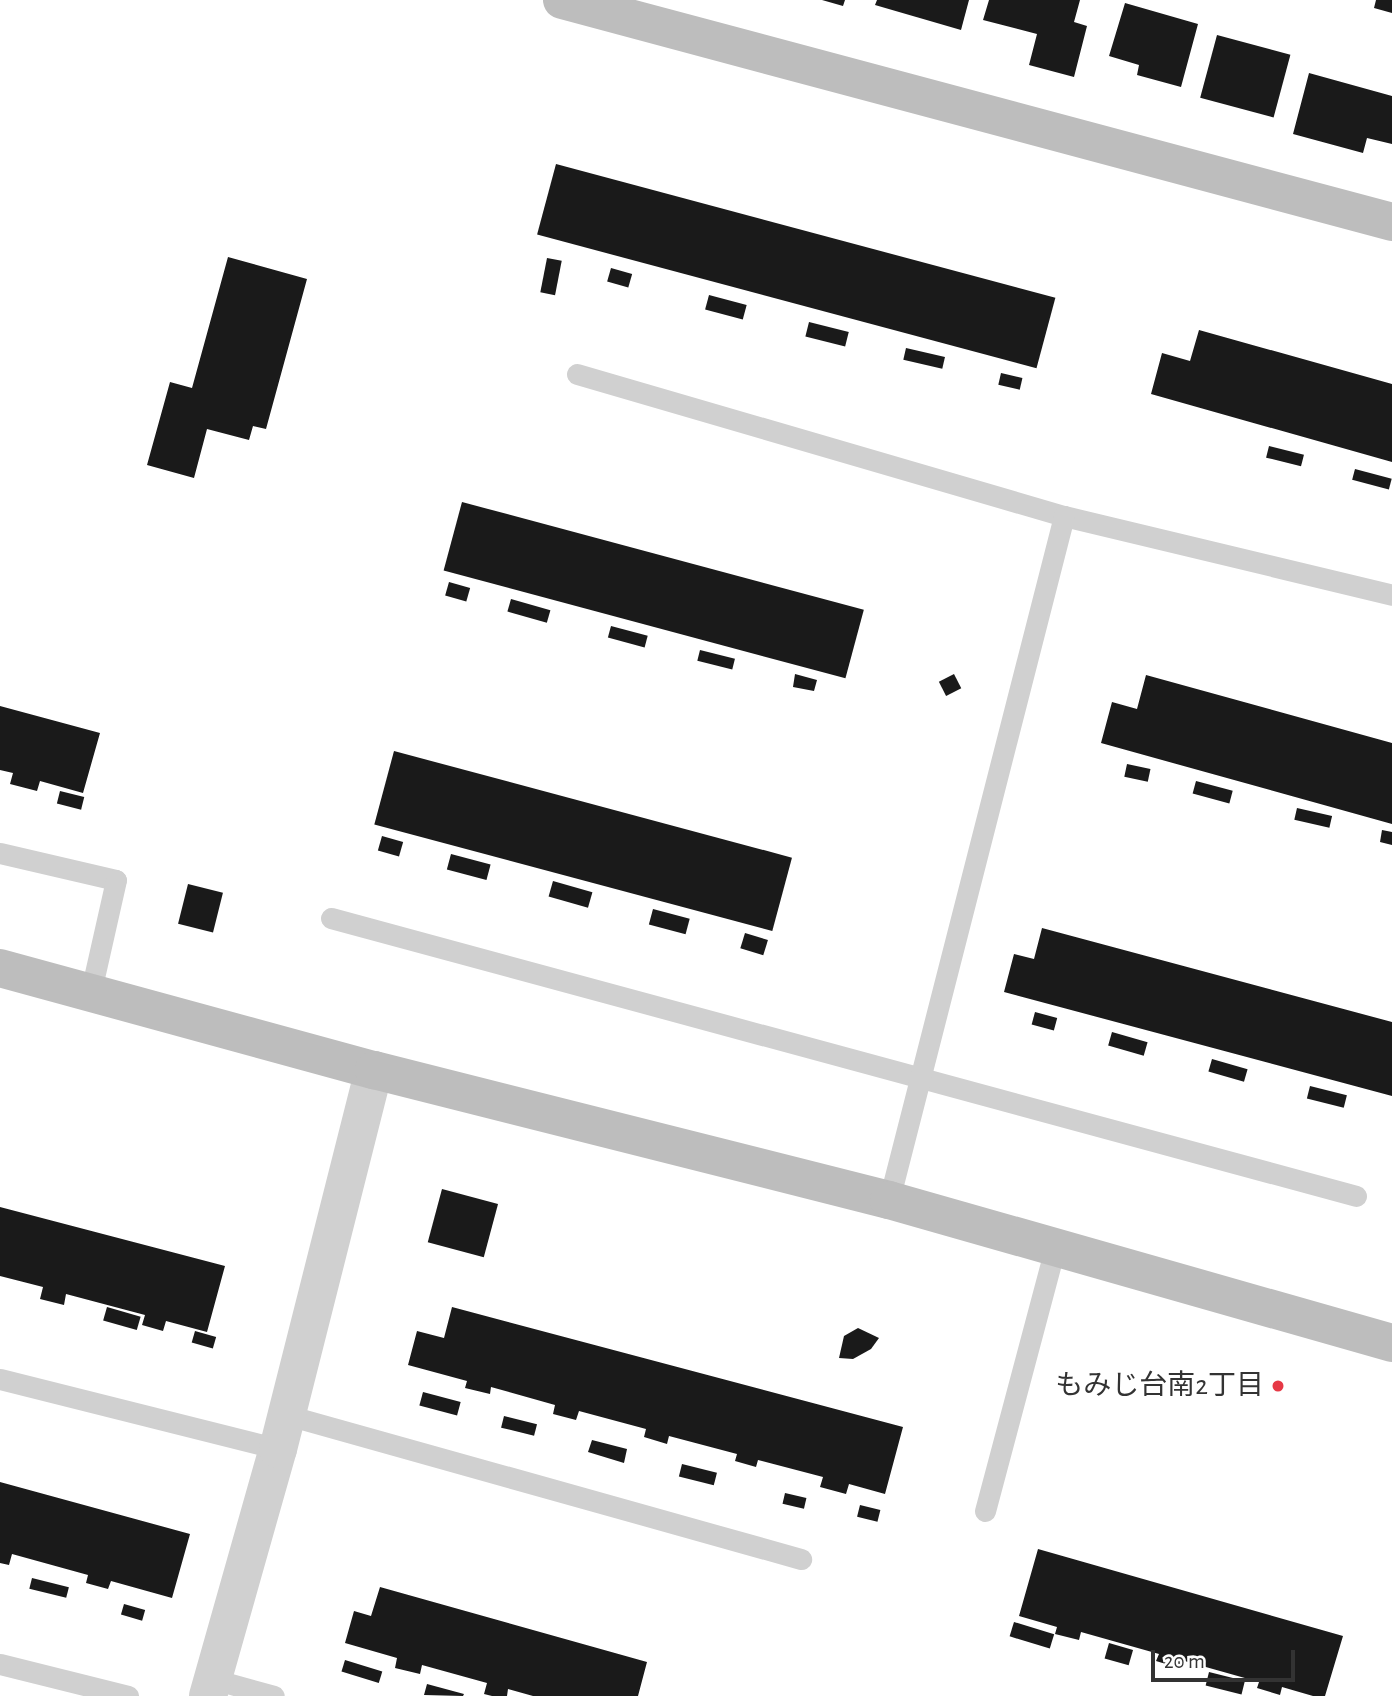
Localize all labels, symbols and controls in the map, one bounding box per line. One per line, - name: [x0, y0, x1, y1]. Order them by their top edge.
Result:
- place label: もみじ台南2丁目: [1055, 1369, 1264, 1403]
- marker: もみじ台南2丁目: [1270, 1378, 1286, 1394]
- scale bar: [1154, 1636, 1298, 1680]
- text: 20 m: [1164, 1651, 1205, 1672]

